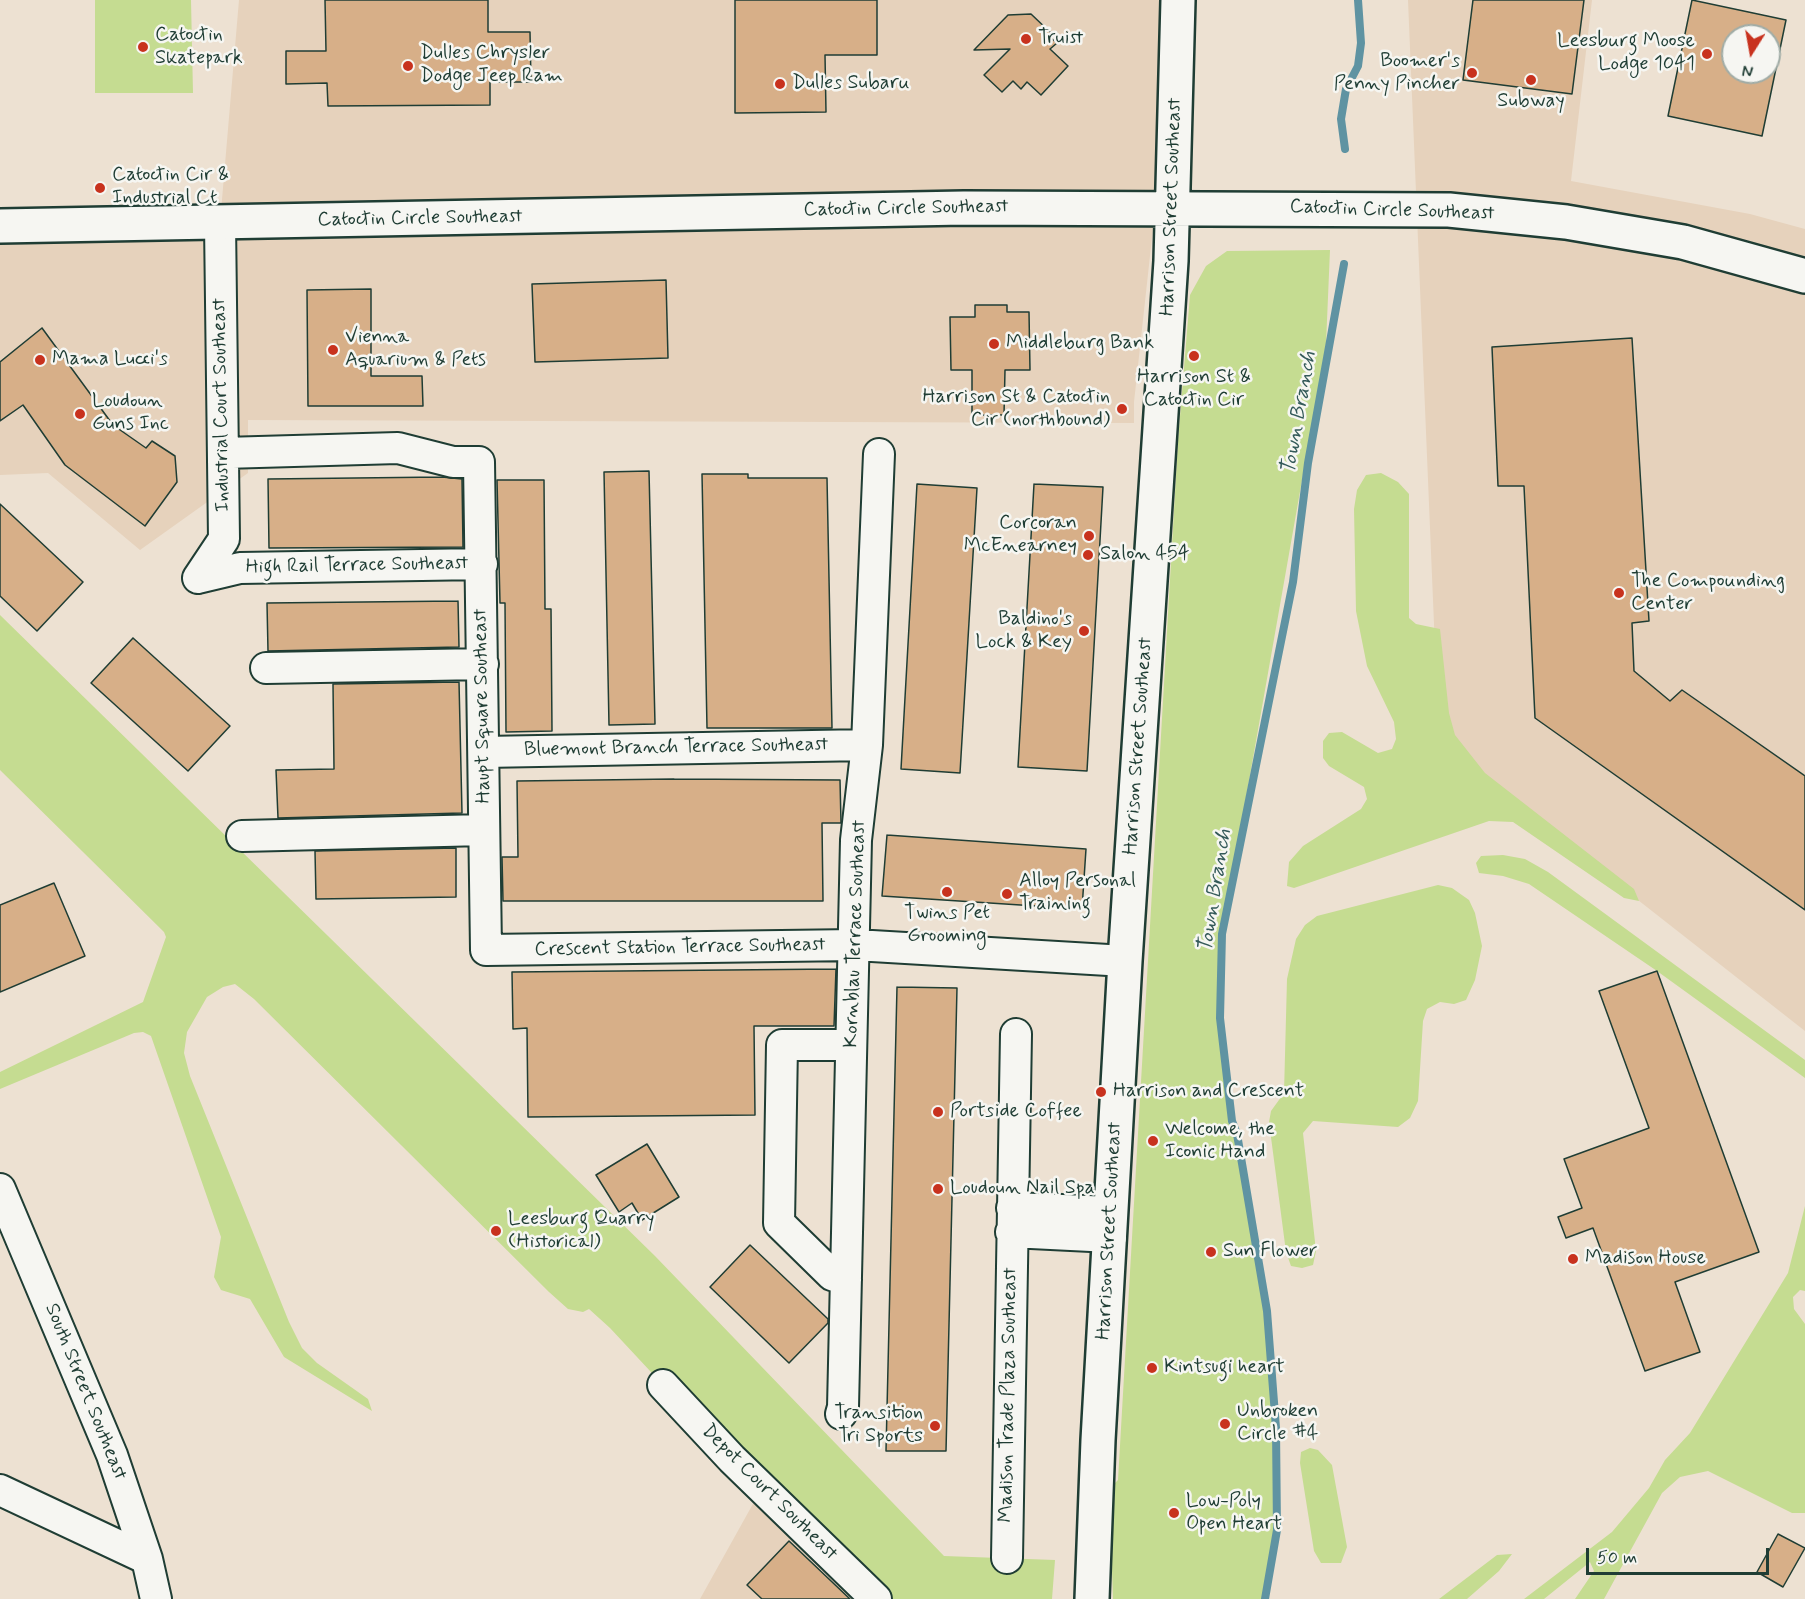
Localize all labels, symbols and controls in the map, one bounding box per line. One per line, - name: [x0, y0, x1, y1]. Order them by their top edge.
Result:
- place label: Catoctin Skatepark: [155, 24, 243, 71]
- north arrow: [1721, 24, 1781, 84]
- place label: Truist: [1038, 27, 1083, 51]
- place label: Leesburg Moose Lodge 1041: [1557, 30, 1695, 77]
- marker: Truist: [1019, 32, 1033, 46]
- marker: Catoctin Skatepark: [136, 40, 150, 54]
- place label: Dulles Chrysler Dodge Jeep Ram: [420, 42, 563, 89]
- marker: Leesburg Moose Lodge 1041: [1700, 47, 1714, 61]
- place label: Boomer's Penny Pincher: [1334, 50, 1460, 97]
- marker: Dulles Chrysler Dodge Jeep Ram: [401, 59, 415, 73]
- text: N: [1741, 59, 1755, 82]
- marker: Boomer's Penny Pincher: [1465, 66, 1479, 80]
- place label: Dulles Subaru: [792, 72, 910, 96]
- marker: Subway: [1524, 73, 1538, 87]
- marker: Dulles Subaru: [773, 77, 787, 91]
- place label: Subway: [1497, 90, 1565, 114]
- street label: Harrison Street Southeast: [1156, 97, 1188, 317]
- place label: Catoctin Cir & Industrial Ct: [112, 164, 229, 211]
- marker: Catoctin Cir & Industrial Ct: [93, 181, 107, 195]
- street label: Catoctin Circle Southeast: [803, 195, 1009, 223]
- street label: Catoctin Circle Southeast: [1289, 195, 1495, 227]
- street label: Catoctin Circle Southeast: [317, 205, 523, 233]
- street label: Industrial Court Southeast: [208, 298, 236, 512]
- place label: Vienna Aquarium & Pets: [345, 326, 486, 373]
- place label: Middleburg Bank: [1006, 332, 1154, 356]
- marker: Middleburg Bank: [987, 337, 1001, 351]
- marker: Vienna Aquarium & Pets: [326, 343, 340, 357]
- place label: Mama Lucci's: [52, 348, 168, 372]
- marker: Harrison St & Catoctin Cir: [1187, 349, 1201, 363]
- water label: Town Branch: [1277, 349, 1323, 477]
- marker: Mama Lucci's: [33, 353, 47, 367]
- place label: Harrison St & Catoctin Cir: [1137, 366, 1251, 413]
- place label: Harrison St & Catoctin Cir (northbound): [923, 386, 1110, 433]
- place label: Loudoun Guns Inc: [92, 390, 169, 437]
- marker: Harrison St & Catoctin Cir (northbound): [1115, 402, 1129, 416]
- marker: Loudoun Guns Inc: [73, 407, 87, 421]
- place label: Corcoran McEnearney: [964, 512, 1077, 559]
- marker: Corcoran McEnearney: [1082, 529, 1096, 543]
- place label: Salon 454: [1100, 543, 1190, 567]
- marker: Salon 454: [1081, 548, 1095, 562]
- street label: High Rail Terrace Southeast: [245, 552, 469, 580]
- place label: The Compounding Center: [1631, 570, 1785, 617]
- marker: The Compounding Center: [1612, 586, 1626, 600]
- street label: Haupt Square Southeast: [469, 608, 497, 804]
- place label: Baldino's Lock & Key: [976, 608, 1072, 655]
- marker: Baldino's Lock & Key: [1077, 624, 1091, 638]
- street label: Harrison Street Southeast: [1119, 636, 1159, 856]
- street label: Bluemont Branch Terrace Southeast: [524, 733, 828, 763]
- street label: Kornblau Terrace Southeast: [840, 820, 872, 1048]
- water label: Town Branch: [1194, 827, 1238, 955]
- place label: Alloy Personal Training: [1019, 870, 1136, 917]
- marker: Twins Pet Grooming: [940, 885, 954, 899]
- marker: Alloy Personal Training: [1000, 887, 1014, 901]
- place label: Twins Pet Grooming: [904, 902, 990, 949]
- street label: Crescent Station Terrace Southeast: [534, 933, 826, 963]
- place label: Harrison and Crescent: [1113, 1080, 1304, 1104]
- marker: Harrison and Crescent: [1094, 1085, 1108, 1099]
- place label: Portside Coffee: [950, 1100, 1082, 1124]
- marker: Portside Coffee: [931, 1105, 945, 1119]
- place label: Welcome, the Iconic Hand: [1165, 1118, 1275, 1165]
- street label: Harrison Street Southeast: [1092, 1121, 1128, 1341]
- marker: Welcome, the Iconic Hand: [1146, 1134, 1160, 1148]
- place label: Loudoun Nail Spa: [950, 1177, 1095, 1201]
- marker: Loudoun Nail Spa: [931, 1182, 945, 1196]
- place label: Leesburg Quarry (Historical): [508, 1208, 654, 1255]
- marker: Leesburg Quarry (Historical): [489, 1224, 503, 1238]
- place label: Sun Flower: [1223, 1240, 1317, 1264]
- marker: Sun Flower: [1204, 1245, 1218, 1259]
- place label: Madison House: [1585, 1247, 1706, 1271]
- marker: Madison House: [1566, 1252, 1580, 1266]
- street label: Madison Trade Plaza Southeast: [995, 1267, 1023, 1523]
- street label: South Street Southeast: [39, 1300, 131, 1484]
- place label: Kintsugi heart: [1164, 1356, 1285, 1380]
- marker: Kintsugi heart: [1145, 1361, 1159, 1375]
- place label: Unbroken Circle #4: [1237, 1400, 1318, 1447]
- place label: Transition Tri Sports: [834, 1402, 923, 1449]
- marker: Unbroken Circle #4: [1218, 1417, 1232, 1431]
- marker: Transition Tri Sports: [928, 1419, 942, 1433]
- street label: Depot Court Southeast: [696, 1420, 842, 1566]
- place label: Low-Poly Open Heart: [1186, 1490, 1282, 1537]
- marker: Low-Poly Open Heart: [1167, 1506, 1181, 1520]
- scale bar: [1589, 1536, 1772, 1574]
- text: 50 m: [1597, 1546, 1637, 1570]

